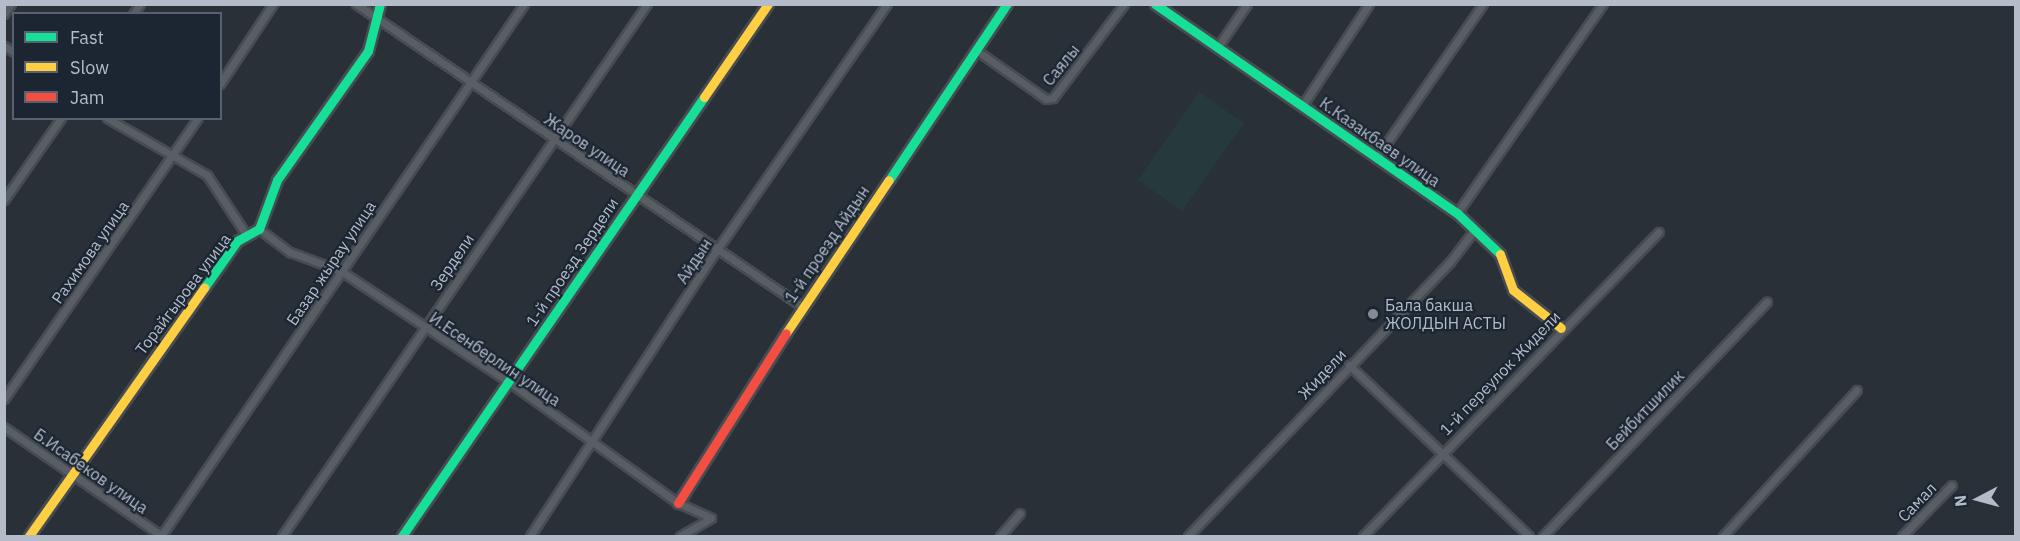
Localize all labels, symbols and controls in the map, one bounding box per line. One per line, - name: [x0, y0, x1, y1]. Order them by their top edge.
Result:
- legend: [12, 12, 222, 120]
- text: Fast: [70, 26, 104, 49]
- street label: Саялы: [1039, 40, 1083, 90]
- text: Slow: [70, 56, 109, 79]
- text: Jam: [70, 86, 105, 109]
- street label: К.Казакбаев улица: [1316, 93, 1444, 191]
- street label: Жаров улица: [540, 109, 634, 181]
- street label: 1-й проезд Айдын: [781, 182, 873, 306]
- street label: 1-й проезд Зердели: [522, 194, 622, 330]
- street label: Рахимова улица: [47, 197, 133, 307]
- street label: Базар жырау улица: [282, 197, 380, 329]
- street label: Торайгырова улица: [131, 230, 235, 358]
- street label: Зердели: [426, 230, 478, 294]
- street label: Айдын: [672, 235, 716, 287]
- place label: Бала бакша ЖОЛДЫН АСТЫ: [1385, 295, 1506, 333]
- marker: Бала бакша ЖОЛДЫН АСТЫ: [1366, 307, 1380, 321]
- street label: 1-й переулок Жидели: [1436, 307, 1564, 439]
- street label: И.Есенберлин улица: [426, 308, 564, 410]
- street label: Жидели: [1294, 345, 1350, 403]
- street label: Бейбитшилик: [1602, 366, 1688, 454]
- street label: Б.Исабеков улица: [30, 425, 152, 517]
- north arrow: [1948, 469, 2008, 529]
- street label: Самал: [1894, 478, 1940, 526]
- text: N: [1950, 494, 1971, 508]

